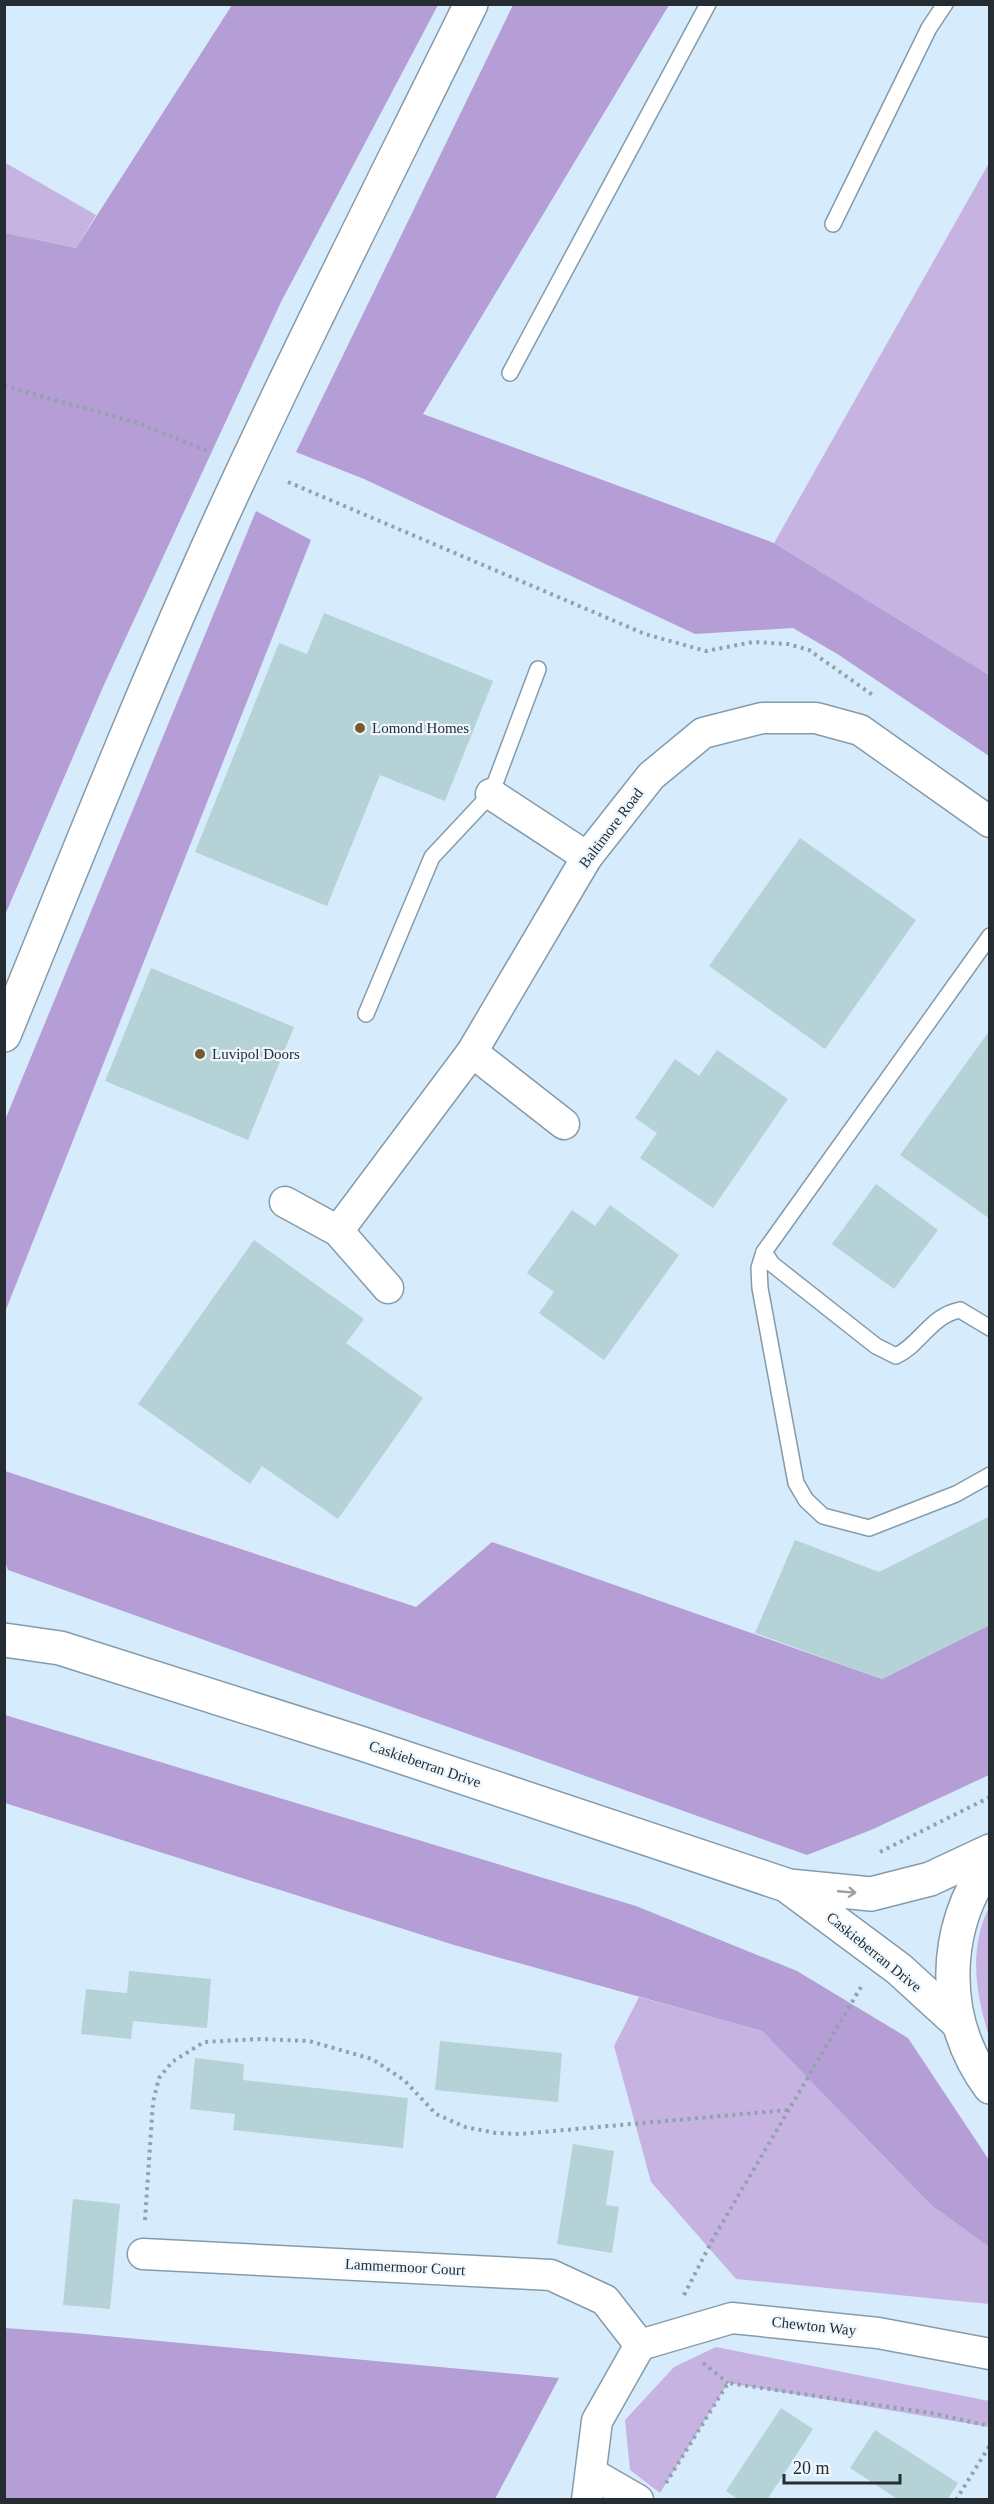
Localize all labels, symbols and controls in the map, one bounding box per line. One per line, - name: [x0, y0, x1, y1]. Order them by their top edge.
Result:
- place label: Lomond Homes: [372, 720, 469, 736]
- marker: Lomond Homes: [353, 721, 367, 735]
- street label: Baltimore Road: [576, 785, 646, 871]
- place label: Luvipol Doors: [212, 1046, 300, 1062]
- marker: Luvipol Doors: [193, 1047, 207, 1061]
- street label: Caskieberran Drive: [367, 1737, 483, 1791]
- one-way arrow: [837, 1887, 856, 1898]
- street label: Caskieberran Drive: [823, 1909, 925, 1995]
- street label: Lammermoor Court: [344, 2256, 466, 2278]
- street label: Chewton Way: [771, 2314, 857, 2338]
- scale bar: [784, 2447, 900, 2485]
- text: 20 m: [793, 2458, 830, 2478]

